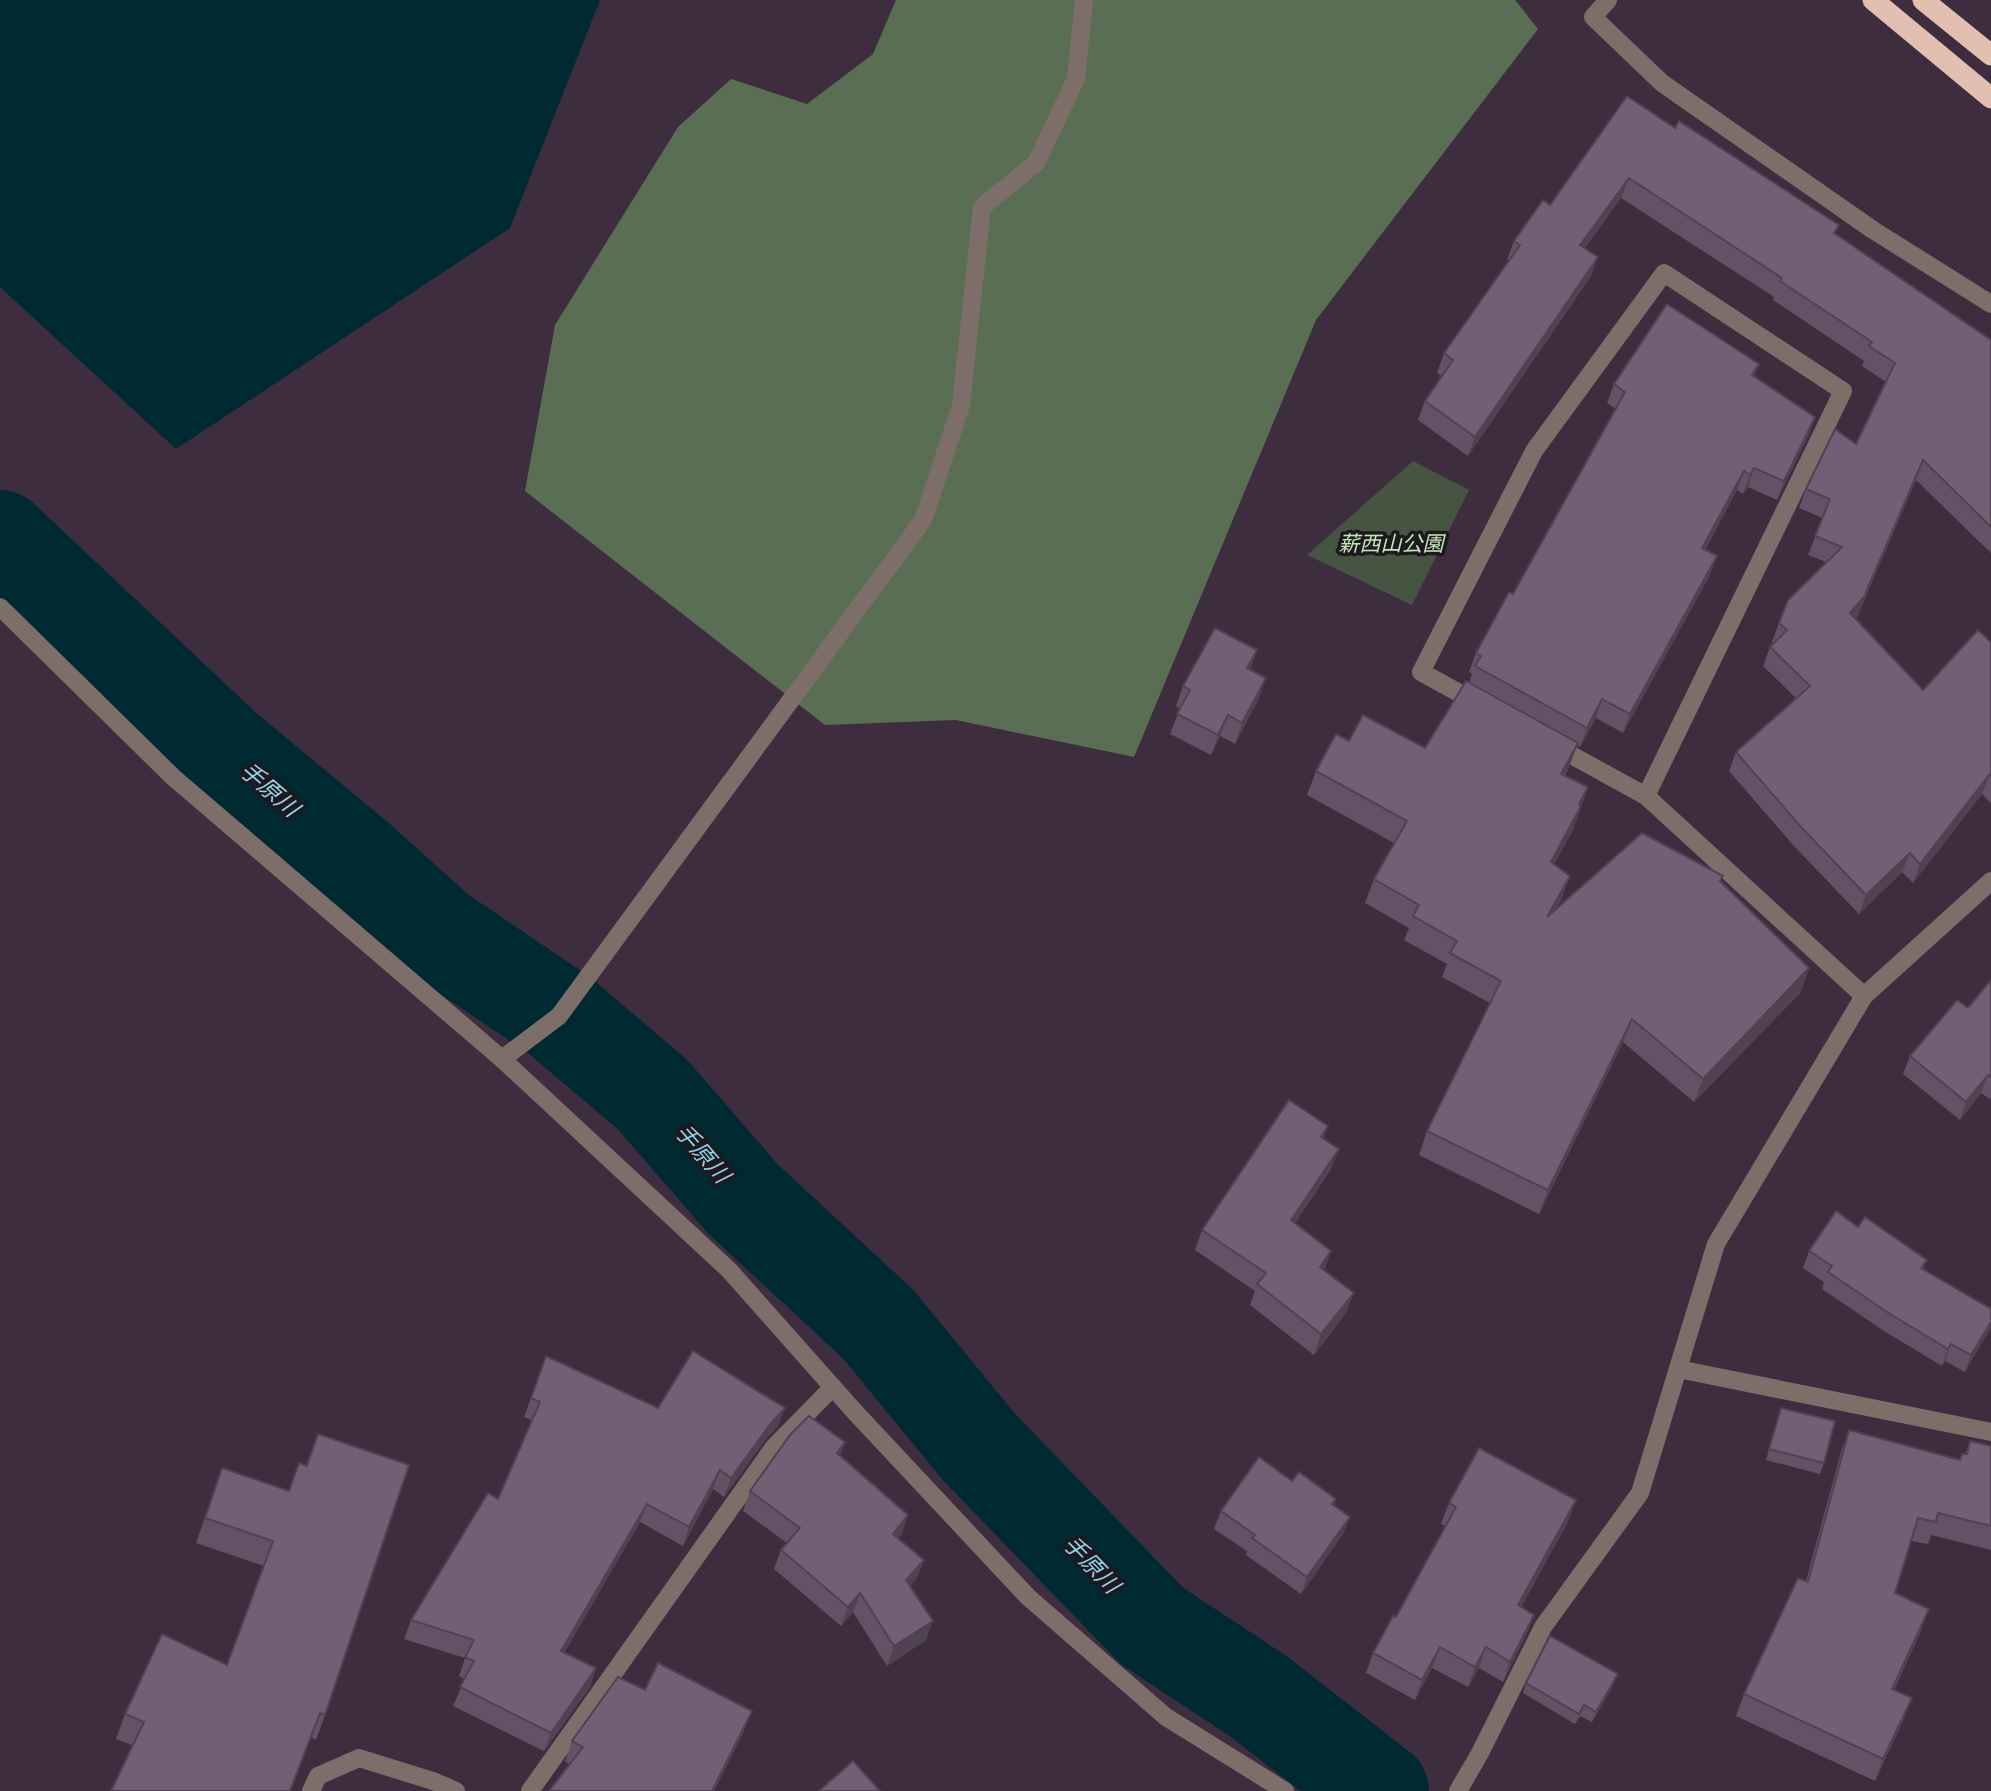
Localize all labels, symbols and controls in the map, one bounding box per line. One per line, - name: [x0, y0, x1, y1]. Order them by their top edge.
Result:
- park label: 薪西山公園: [1339, 530, 1446, 557]
- water label: 手原川: [234, 755, 308, 825]
- water label: 手原川: [669, 1117, 739, 1191]
- water label: 手原川: [1058, 1529, 1128, 1601]

